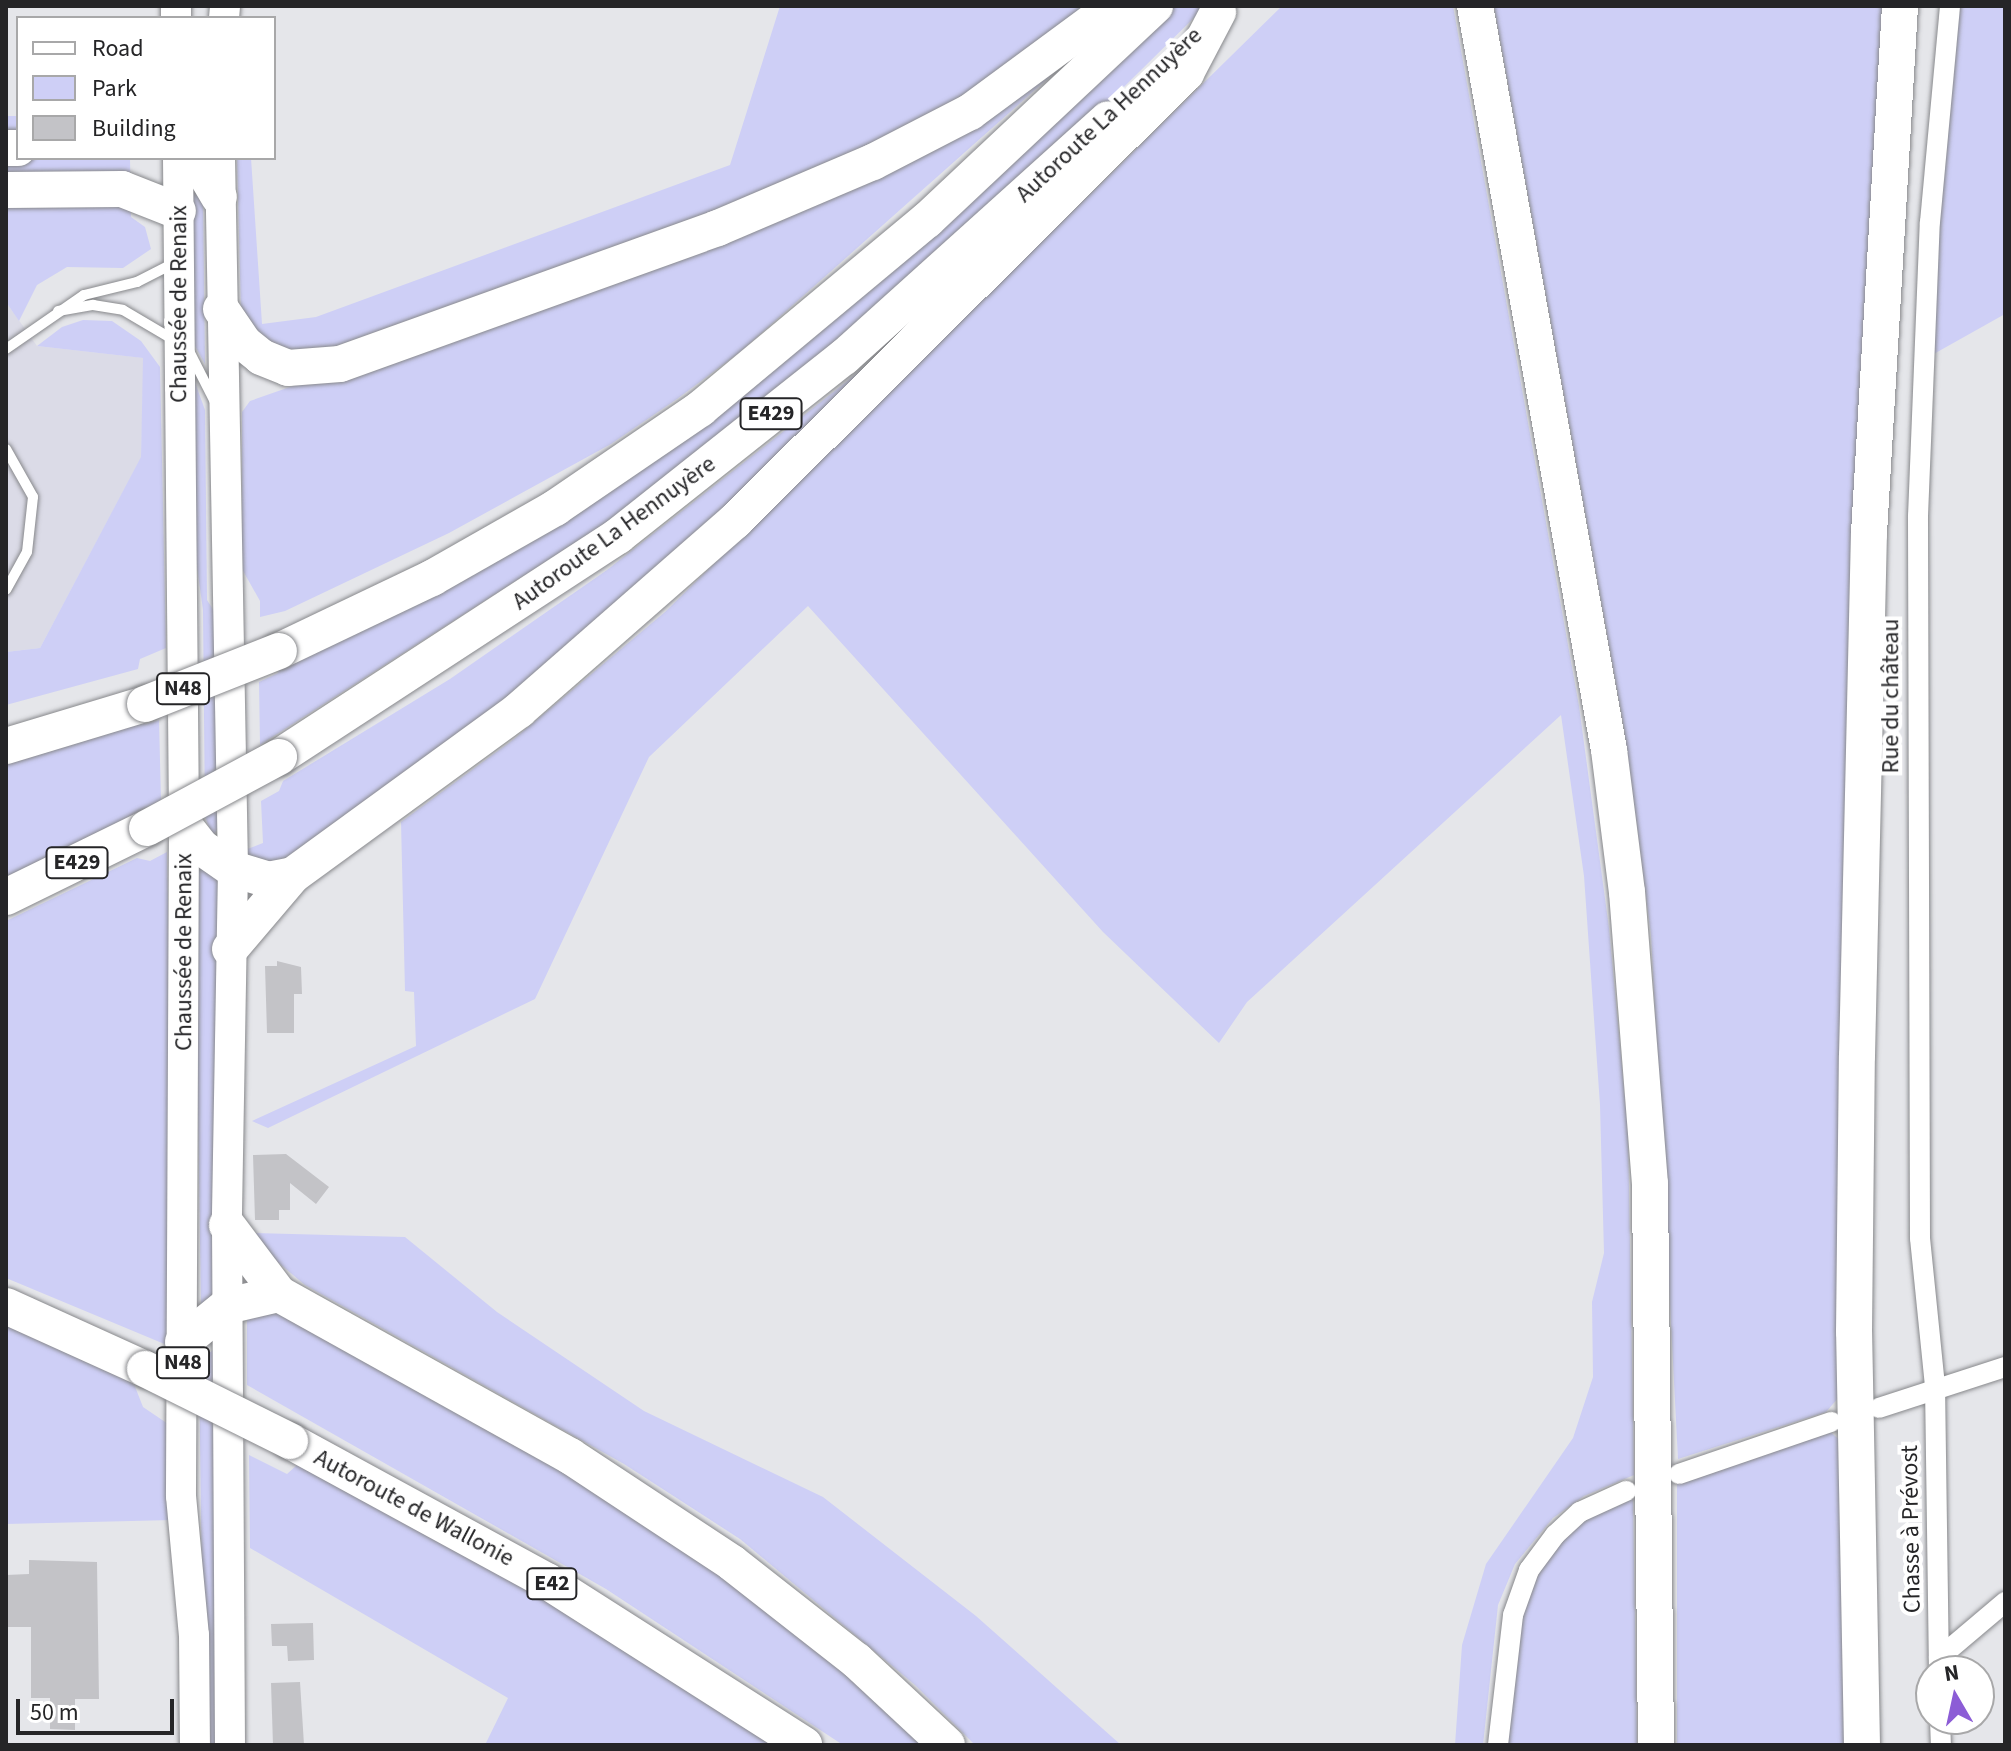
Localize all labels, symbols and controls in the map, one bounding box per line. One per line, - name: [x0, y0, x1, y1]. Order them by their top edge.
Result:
- legend: [16, 16, 276, 160]
- street label: Autoroute La Hennuyère: [1010, 21, 1208, 209]
- text: Road: [92, 31, 144, 66]
- text: Park: [92, 71, 137, 106]
- text: Building: [92, 111, 176, 146]
- street label: Chaussée de Renaix: [165, 205, 193, 403]
- road number: E429: [739, 396, 803, 432]
- street label: Autoroute La Hennuyère: [507, 450, 721, 616]
- street label: Rue du château: [1877, 619, 1905, 773]
- road number: N48: [155, 671, 211, 707]
- road number: E429: [45, 845, 109, 881]
- street label: Chaussée de Renaix: [170, 853, 198, 1051]
- road number: N48: [155, 1345, 211, 1381]
- street label: Autoroute de Wallonie: [309, 1443, 519, 1573]
- street label: Chasse à Prévost: [1895, 1445, 1927, 1613]
- road number: E42: [526, 1566, 578, 1602]
- north arrow: [1915, 1655, 1995, 1735]
- text: N: [1942, 1656, 1961, 1690]
- scale bar: [20, 1683, 178, 1733]
- text: 50 m: [30, 1695, 79, 1730]

